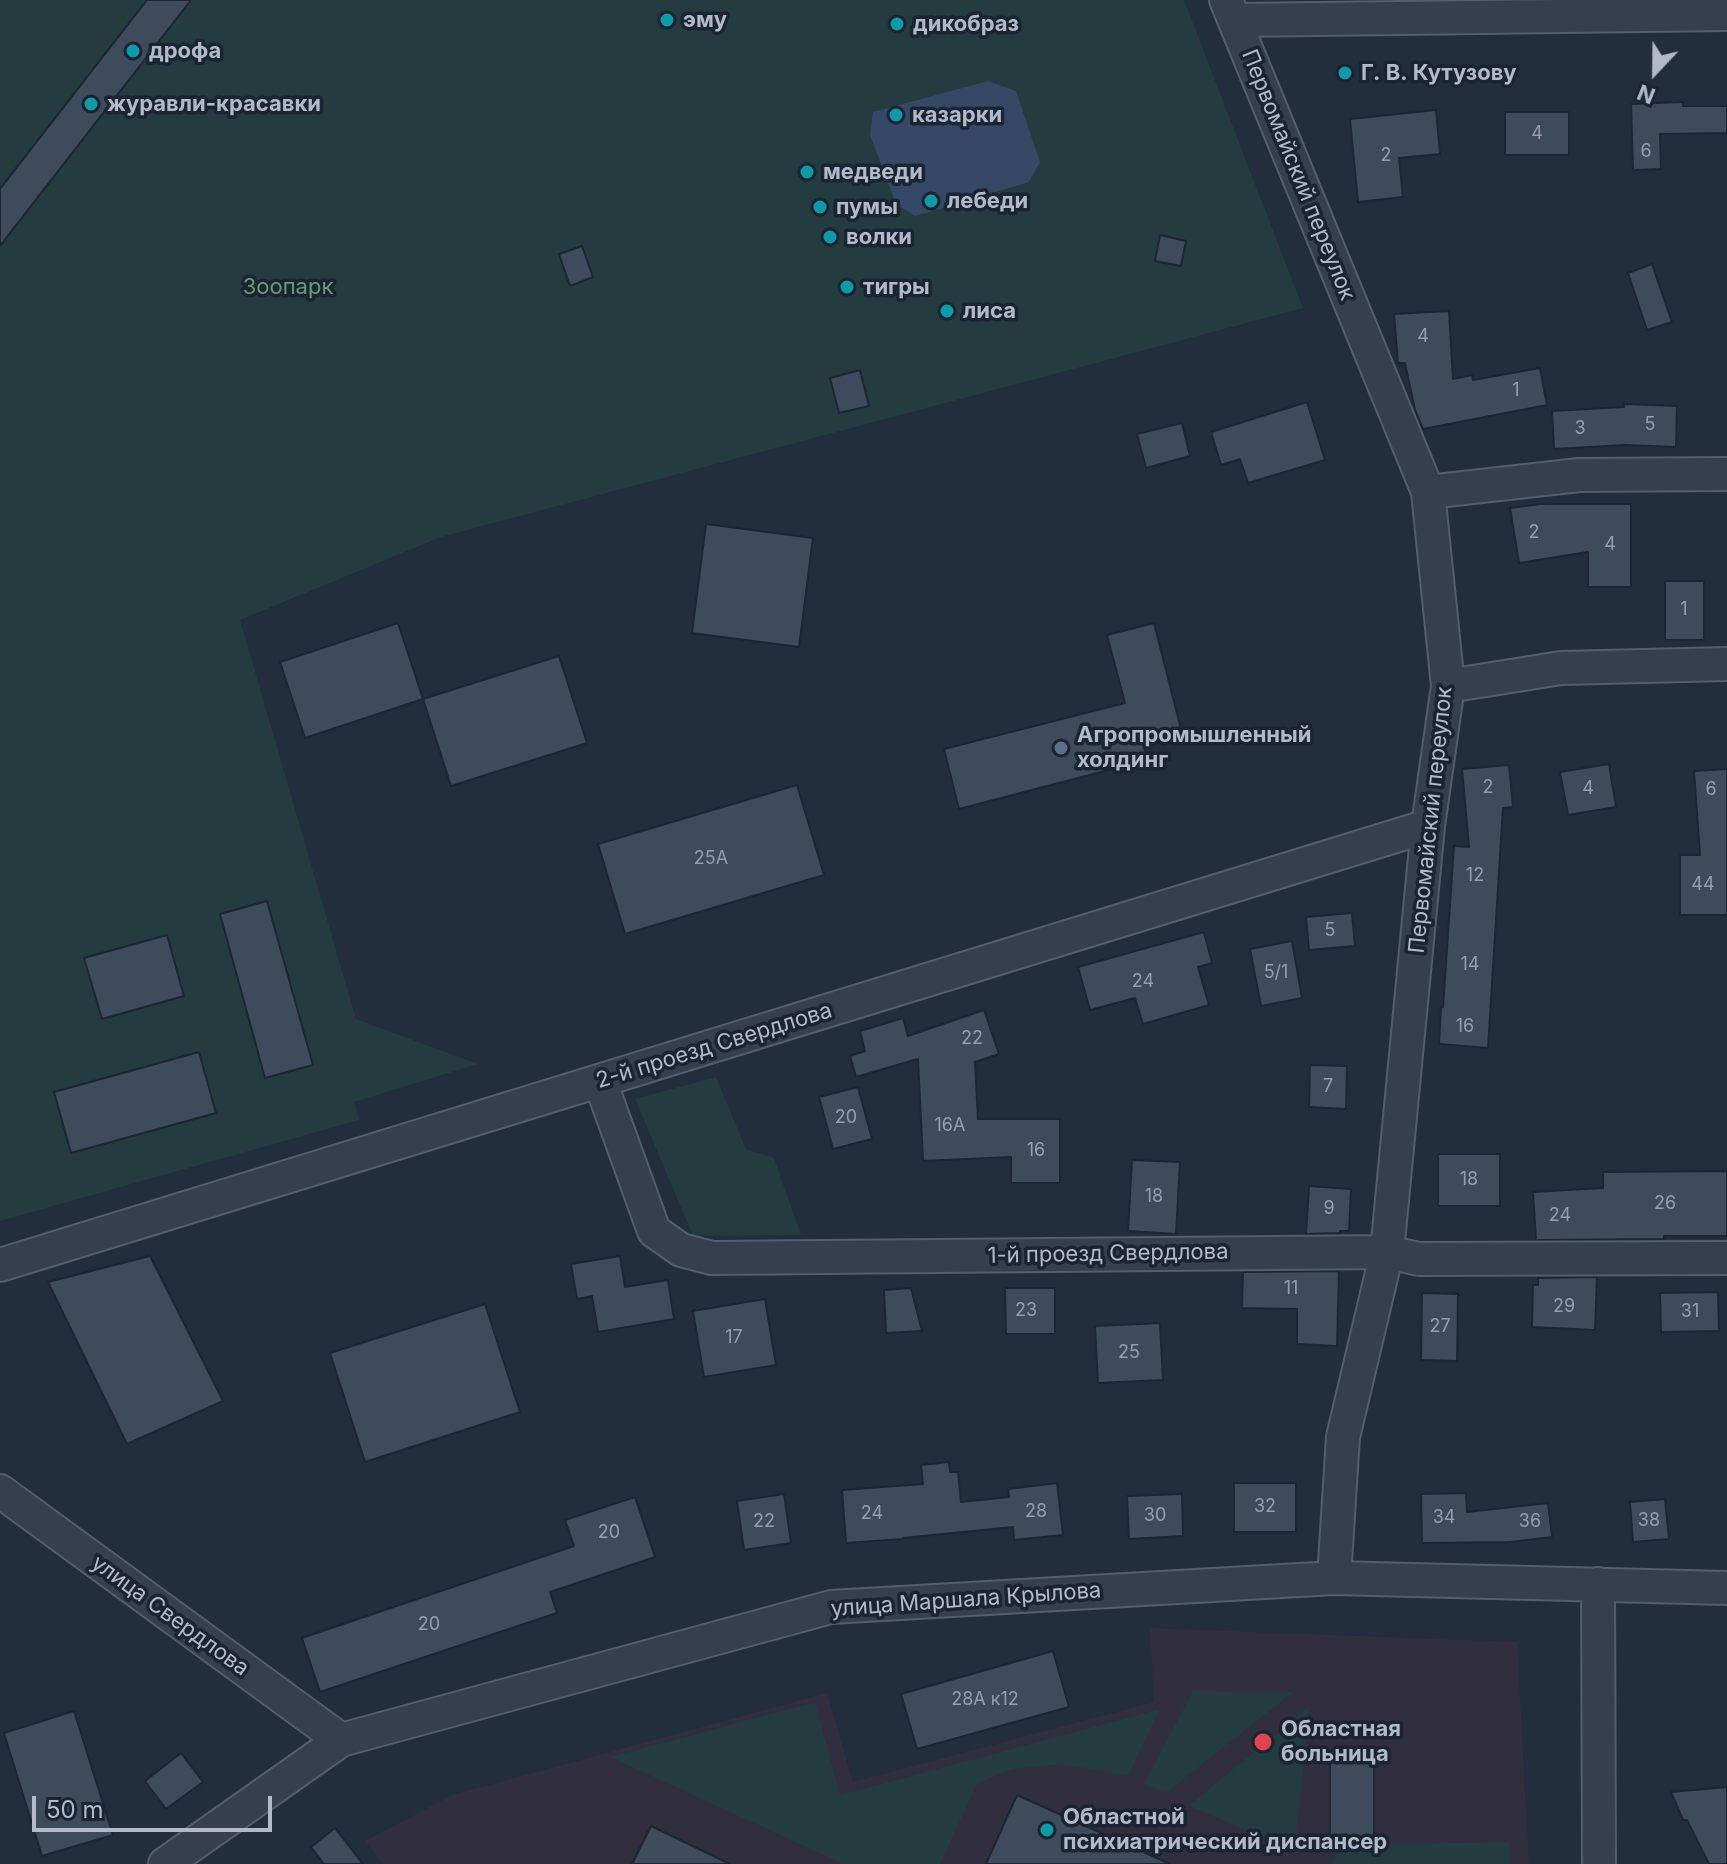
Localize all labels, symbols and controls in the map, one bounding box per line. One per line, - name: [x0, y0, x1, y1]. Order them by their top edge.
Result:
- place label: эму: [683, 7, 727, 33]
- marker: эму: [658, 11, 676, 29]
- place label: дикобраз: [913, 11, 1019, 37]
- marker: дикобраз: [888, 15, 906, 33]
- north arrow: [1615, 32, 1695, 112]
- place label: дрофа: [149, 38, 221, 64]
- marker: дрофа: [124, 42, 142, 60]
- street label: Первомайский переулок: [1236, 46, 1360, 304]
- place label: Г. В. Кутузову: [1361, 60, 1517, 86]
- marker: Г. В. Кутузову: [1336, 64, 1354, 82]
- text: N: [1633, 79, 1659, 109]
- place label: журавли-красавки: [107, 91, 321, 117]
- marker: журавли-красавки: [82, 95, 100, 113]
- place label: казарки: [912, 102, 1002, 128]
- marker: казарки: [887, 106, 905, 124]
- house number: 4: [1531, 123, 1543, 145]
- house number: 6: [1640, 141, 1652, 163]
- house number: 2: [1381, 145, 1391, 167]
- place label: медведи: [823, 159, 923, 185]
- marker: медведи: [798, 163, 816, 181]
- place label: лебеди: [947, 188, 1028, 214]
- marker: лебеди: [922, 192, 940, 210]
- place label: пумы: [836, 194, 898, 220]
- marker: пумы: [811, 198, 829, 216]
- place label: волки: [846, 224, 912, 250]
- marker: волки: [821, 228, 839, 246]
- park label: Зоопарк: [243, 274, 333, 300]
- place label: тигры: [863, 274, 930, 300]
- marker: тигры: [838, 278, 856, 296]
- place label: лиса: [963, 298, 1016, 324]
- marker: лиса: [938, 302, 956, 320]
- house number: 4: [1417, 326, 1429, 348]
- house number: 1: [1512, 380, 1520, 402]
- house number: 5: [1645, 414, 1655, 436]
- house number: 3: [1574, 418, 1586, 440]
- house number: 2: [1529, 522, 1539, 544]
- house number: 4: [1604, 534, 1616, 556]
- house number: 1: [1680, 599, 1688, 621]
- street label: Первомайский переулок: [1404, 685, 1458, 955]
- place label: Агропромышленный холдинг: [1077, 722, 1312, 774]
- marker: Агропромышленный холдинг: [1052, 739, 1070, 757]
- house number: 2: [1483, 777, 1493, 799]
- house number: 4: [1582, 778, 1594, 800]
- house number: 6: [1705, 779, 1717, 801]
- house number: 25А: [694, 848, 728, 870]
- house number: 12: [1466, 865, 1484, 887]
- house number: 44: [1691, 874, 1715, 896]
- house number: 5: [1325, 920, 1335, 942]
- house number: 14: [1461, 954, 1479, 976]
- house number: 5/1: [1264, 962, 1288, 984]
- house number: 24: [1132, 971, 1154, 993]
- street label: 2-й проезд Свердлова: [593, 998, 835, 1094]
- house number: 16: [1456, 1016, 1474, 1038]
- house number: 22: [961, 1028, 983, 1050]
- house number: 7: [1323, 1076, 1333, 1098]
- house number: 20: [835, 1107, 857, 1129]
- house number: 16А: [935, 1115, 965, 1137]
- house number: 16: [1027, 1140, 1045, 1162]
- house number: 18: [1460, 1169, 1478, 1191]
- house number: 18: [1145, 1186, 1163, 1208]
- house number: 26: [1654, 1193, 1676, 1215]
- house number: 9: [1323, 1198, 1335, 1220]
- house number: 24: [1549, 1205, 1571, 1227]
- street label: 1-й проезд Свердлова: [987, 1239, 1229, 1269]
- house number: 11: [1284, 1278, 1298, 1300]
- house number: 29: [1553, 1296, 1575, 1318]
- house number: 23: [1015, 1300, 1037, 1322]
- house number: 31: [1681, 1301, 1699, 1323]
- house number: 27: [1429, 1316, 1451, 1338]
- house number: 17: [725, 1327, 743, 1349]
- house number: 25: [1118, 1342, 1140, 1364]
- house number: 32: [1254, 1496, 1276, 1518]
- house number: 28: [1025, 1501, 1047, 1523]
- house number: 24: [861, 1503, 883, 1525]
- house number: 30: [1144, 1505, 1166, 1527]
- house number: 34: [1433, 1507, 1455, 1529]
- house number: 38: [1638, 1510, 1660, 1532]
- house number: 22: [753, 1511, 775, 1533]
- house number: 36: [1519, 1511, 1541, 1533]
- house number: 20: [598, 1522, 620, 1544]
- street label: улица Свердлова: [86, 1550, 254, 1682]
- street label: улица Маршала Крылова: [830, 1577, 1102, 1623]
- house number: 20: [418, 1614, 440, 1636]
- house number: 28А к12: [951, 1689, 1019, 1711]
- place label: Областная больница: [1281, 1716, 1401, 1768]
- marker: Областная больница: [1252, 1731, 1274, 1753]
- scale bar: [36, 1780, 276, 1830]
- text: 50 m: [46, 1795, 104, 1824]
- place label: Областной психиатрический диспансер: [1063, 1804, 1387, 1856]
- marker: Областной психиатрический диспансер: [1038, 1821, 1056, 1839]

